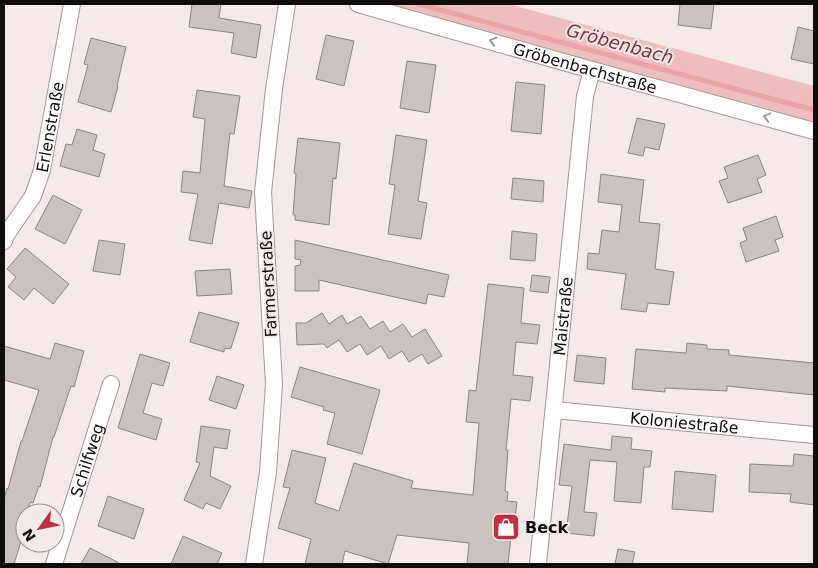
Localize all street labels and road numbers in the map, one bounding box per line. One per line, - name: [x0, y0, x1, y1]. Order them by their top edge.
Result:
- street label: Gröbenbachstraße: [511, 39, 659, 97]
- street label: Erlenstraße: [33, 80, 68, 174]
- street label: Farmerstraße: [256, 230, 281, 338]
- street label: Maistraße: [550, 276, 577, 357]
- street label: Koloniestraße: [629, 408, 740, 438]
- street label: Schilfweg: [67, 421, 108, 500]

